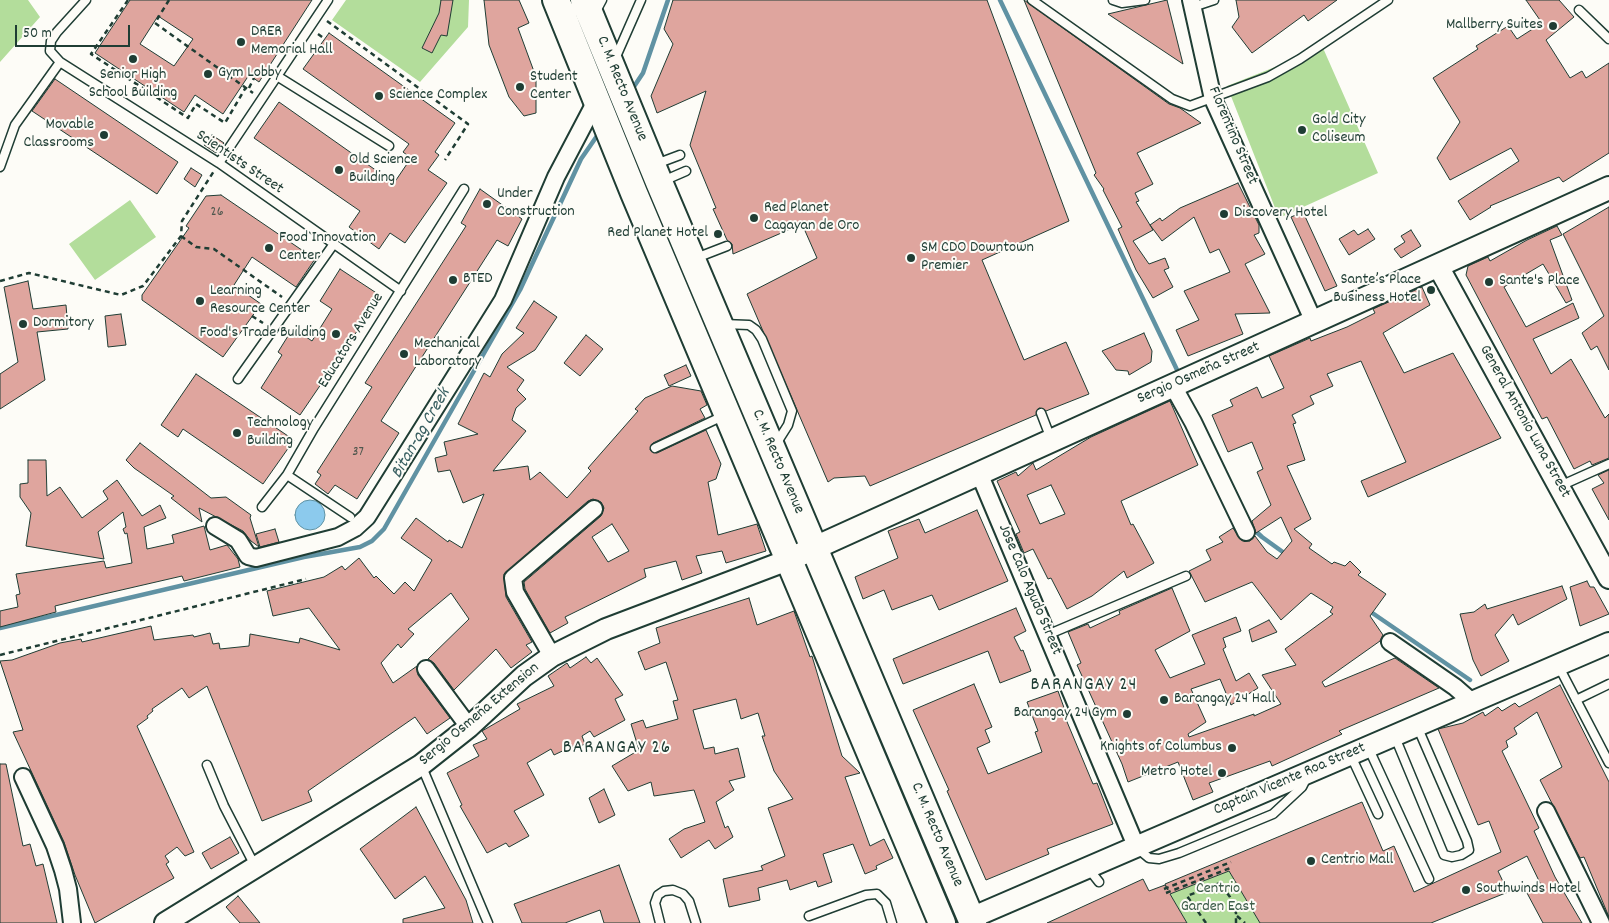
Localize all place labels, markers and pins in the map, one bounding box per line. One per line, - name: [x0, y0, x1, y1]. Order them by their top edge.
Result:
- place label: Mallberry Suites: [1446, 16, 1543, 36]
- marker: Mallberry Suites: [1547, 20, 1559, 32]
- place label: DRER Memorial Hall: [251, 23, 333, 61]
- marker: DRER Memorial Hall: [235, 36, 247, 48]
- marker: Senior High School Building: [127, 53, 139, 65]
- place label: Gym Lobby: [218, 64, 281, 84]
- place label: Senior High School Building: [89, 66, 177, 104]
- marker: Gym Lobby: [202, 68, 214, 80]
- place label: Student Center: [530, 68, 578, 106]
- marker: Student Center: [514, 81, 526, 93]
- place label: Science Complex: [389, 86, 487, 106]
- marker: Science Complex: [373, 90, 385, 102]
- place label: Gold City Coliseum: [1312, 111, 1365, 149]
- place label: Movable Classrooms: [23, 116, 94, 154]
- marker: Gold City Coliseum: [1296, 124, 1308, 136]
- marker: Movable Classrooms: [98, 129, 110, 141]
- place label: Old Science Building: [349, 151, 417, 189]
- marker: Old Science Building: [333, 164, 345, 176]
- place label: Under Construction: [497, 185, 575, 223]
- marker: Under Construction: [481, 198, 493, 210]
- place label: Red Planet Cagayan de Oro: [764, 199, 859, 237]
- place label: Discovery Hotel: [1234, 204, 1327, 224]
- marker: Discovery Hotel: [1218, 208, 1230, 220]
- marker: Red Planet Cagayan de Oro: [748, 212, 760, 224]
- place label: Red Planet Hotel: [607, 224, 708, 244]
- marker: Red Planet Hotel: [712, 228, 724, 240]
- place label: Food Innovation Center: [279, 229, 376, 267]
- place label: SM CDO Downtown Premier: [921, 239, 1034, 277]
- marker: Food Innovation Center: [263, 242, 275, 254]
- marker: SM CDO Downtown Premier: [905, 252, 917, 264]
- place label: BTED: [463, 270, 493, 290]
- place label: Sante’s Place Business Hotel: [1333, 271, 1421, 309]
- place label: Sante's Place: [1499, 272, 1579, 292]
- marker: BTED: [447, 274, 459, 286]
- marker: Sante's Place: [1483, 276, 1495, 288]
- place label: Learning Resource Center: [210, 282, 310, 320]
- marker: Sante’s Place Business Hotel: [1425, 284, 1437, 296]
- marker: Learning Resource Center: [194, 295, 206, 307]
- place label: Dormitory: [33, 314, 94, 334]
- marker: Dormitory: [17, 318, 29, 330]
- place label: Food's Trade Building: [199, 324, 326, 344]
- marker: Food's Trade Building: [330, 328, 342, 340]
- place label: Mechanical Laboratory: [414, 335, 481, 373]
- marker: Mechanical Laboratory: [398, 348, 410, 360]
- place label: Technology Building: [247, 414, 313, 452]
- marker: Technology Building: [231, 427, 243, 439]
- place label: Barangay 24 Hall: [1174, 690, 1275, 710]
- marker: Barangay 24 Hall: [1158, 694, 1170, 706]
- place label: Barangay 24 Gym: [1014, 704, 1117, 724]
- marker: Barangay 24 Gym: [1121, 708, 1133, 720]
- place label: Knights of Columbus: [1100, 738, 1222, 758]
- marker: Knights of Columbus: [1226, 742, 1238, 754]
- place label: Metro Hotel: [1141, 763, 1212, 783]
- marker: Metro Hotel: [1216, 767, 1228, 779]
- place label: Centrio Mall: [1321, 851, 1393, 871]
- marker: Centrio Mall: [1305, 855, 1317, 867]
- place label: Southwinds Hotel: [1476, 880, 1581, 900]
- marker: Southwinds Hotel: [1460, 884, 1472, 896]

